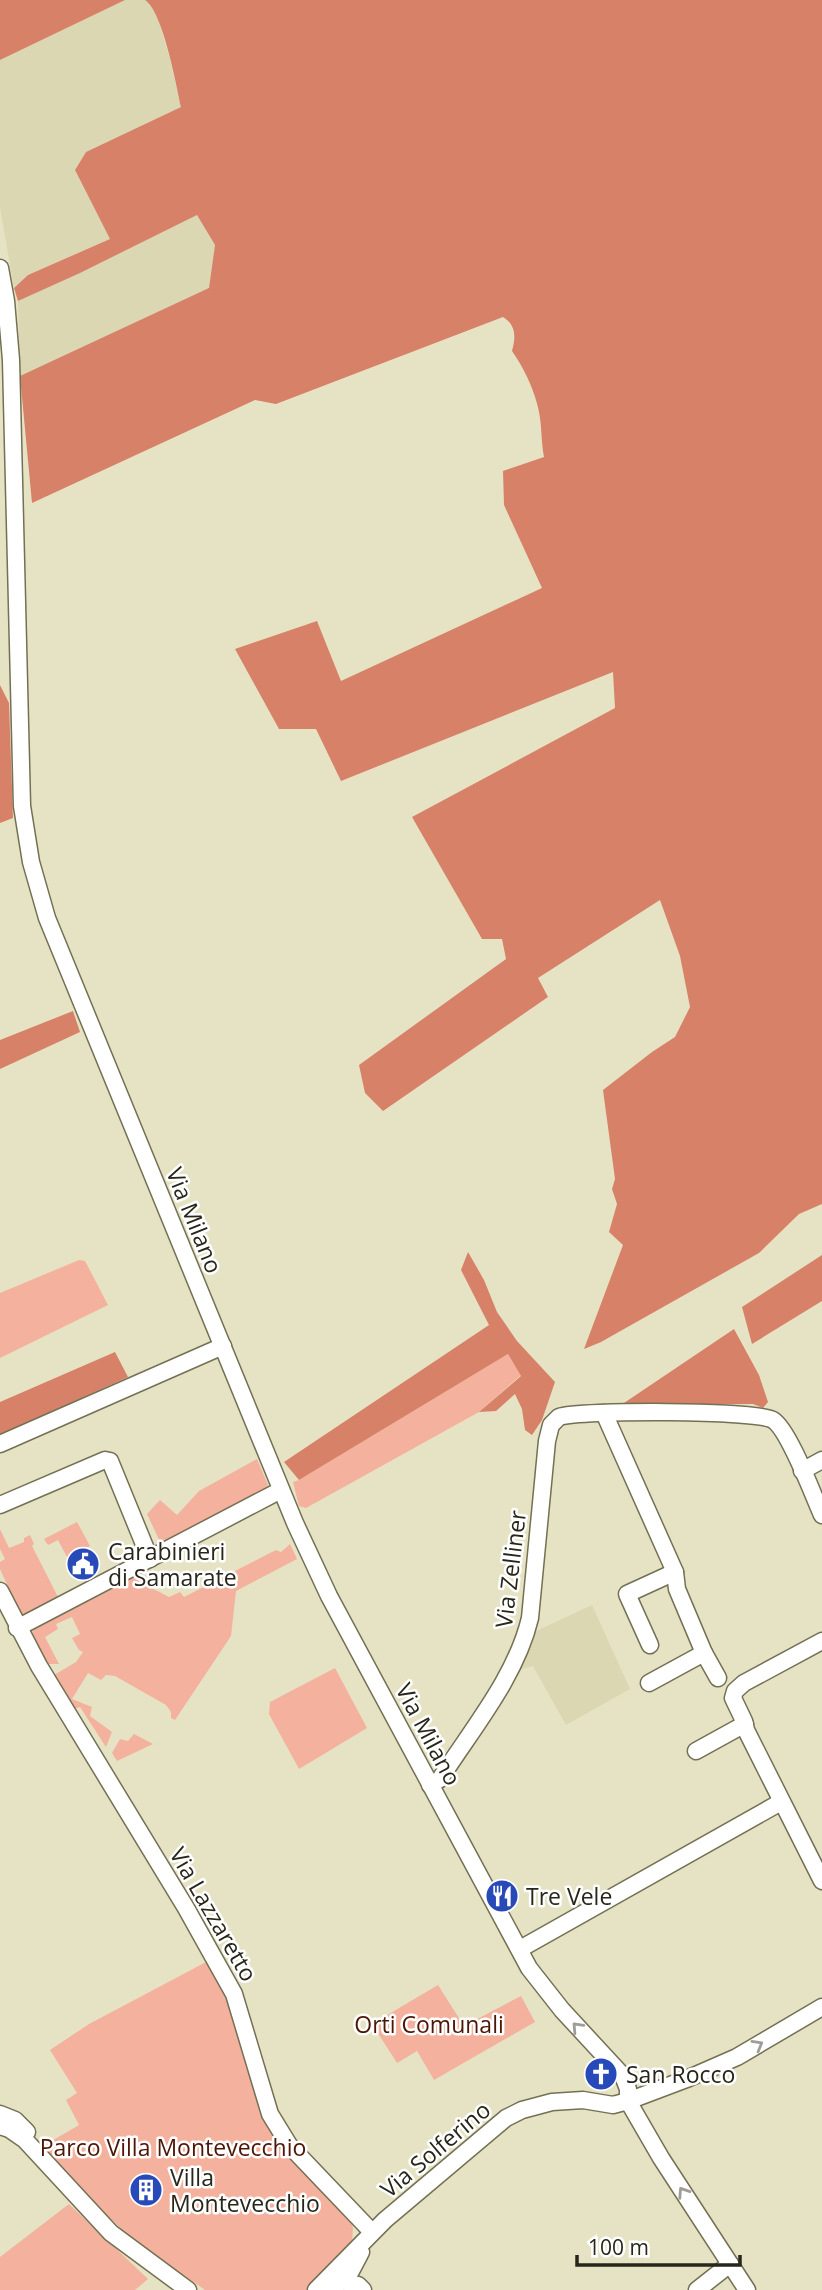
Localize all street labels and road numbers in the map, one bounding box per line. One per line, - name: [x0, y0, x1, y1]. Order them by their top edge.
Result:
- street label: Via Milano: [159, 1162, 231, 1278]
- street label: Via Zelliner: [487, 1508, 533, 1630]
- street label: Via Milano: [389, 1677, 469, 1791]
- street label: Via Lazzaretto: [163, 1841, 265, 1987]
- street label: Via Solferino: [373, 2094, 497, 2204]

